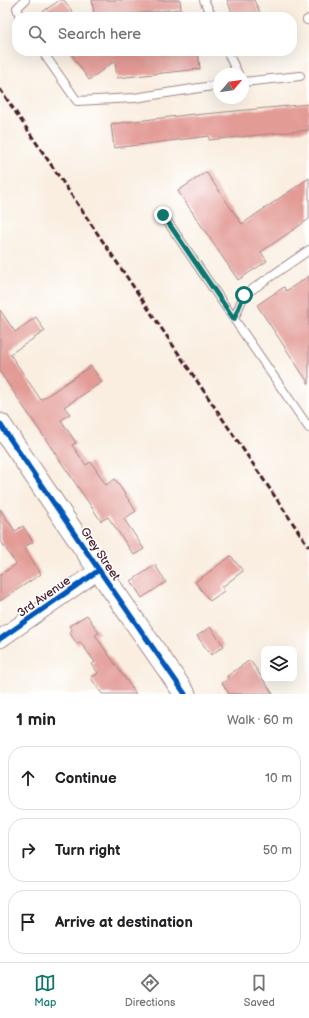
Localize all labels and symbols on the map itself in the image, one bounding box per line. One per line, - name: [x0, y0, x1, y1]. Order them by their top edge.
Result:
- north arrow: [213, 68, 249, 104]
- route end: [154, 206, 172, 224]
- route start: [235, 286, 253, 304]
- street label: Grey Street: [77, 525, 123, 584]
- street label: 3rd Avenue: [14, 573, 74, 621]

